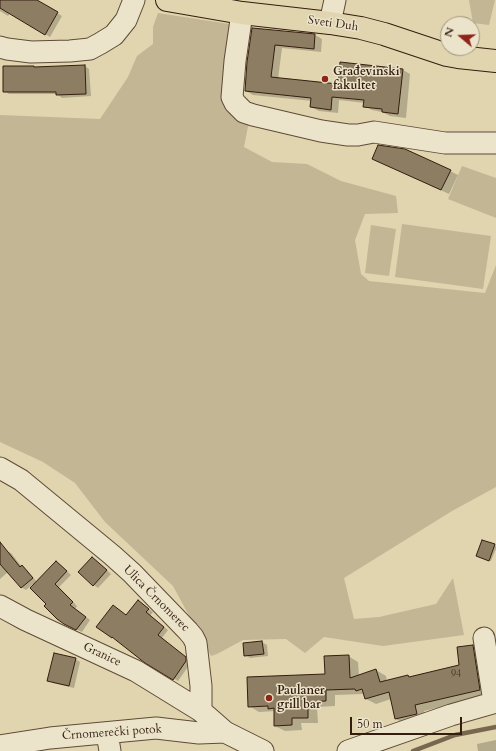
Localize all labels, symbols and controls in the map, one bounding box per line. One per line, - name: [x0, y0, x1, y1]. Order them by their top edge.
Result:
- street label: Sveti Duh: [307, 13, 359, 35]
- north arrow: [440, 16, 480, 56]
- text: N: [440, 25, 458, 39]
- place label: Građevinski fakultet: [333, 65, 399, 93]
- marker: Građevinski fakultet: [320, 74, 330, 84]
- street label: Ulica Črnomerec: [120, 563, 192, 635]
- street label: Granice: [81, 640, 123, 670]
- house number: 94: [451, 669, 461, 681]
- place label: Paulaner grill bar: [277, 684, 324, 712]
- marker: Paulaner grill bar: [264, 693, 274, 703]
- scale bar: [352, 709, 464, 735]
- text: 50 m: [357, 716, 383, 732]
- street label: Črnomerečki potok: [61, 722, 163, 744]

